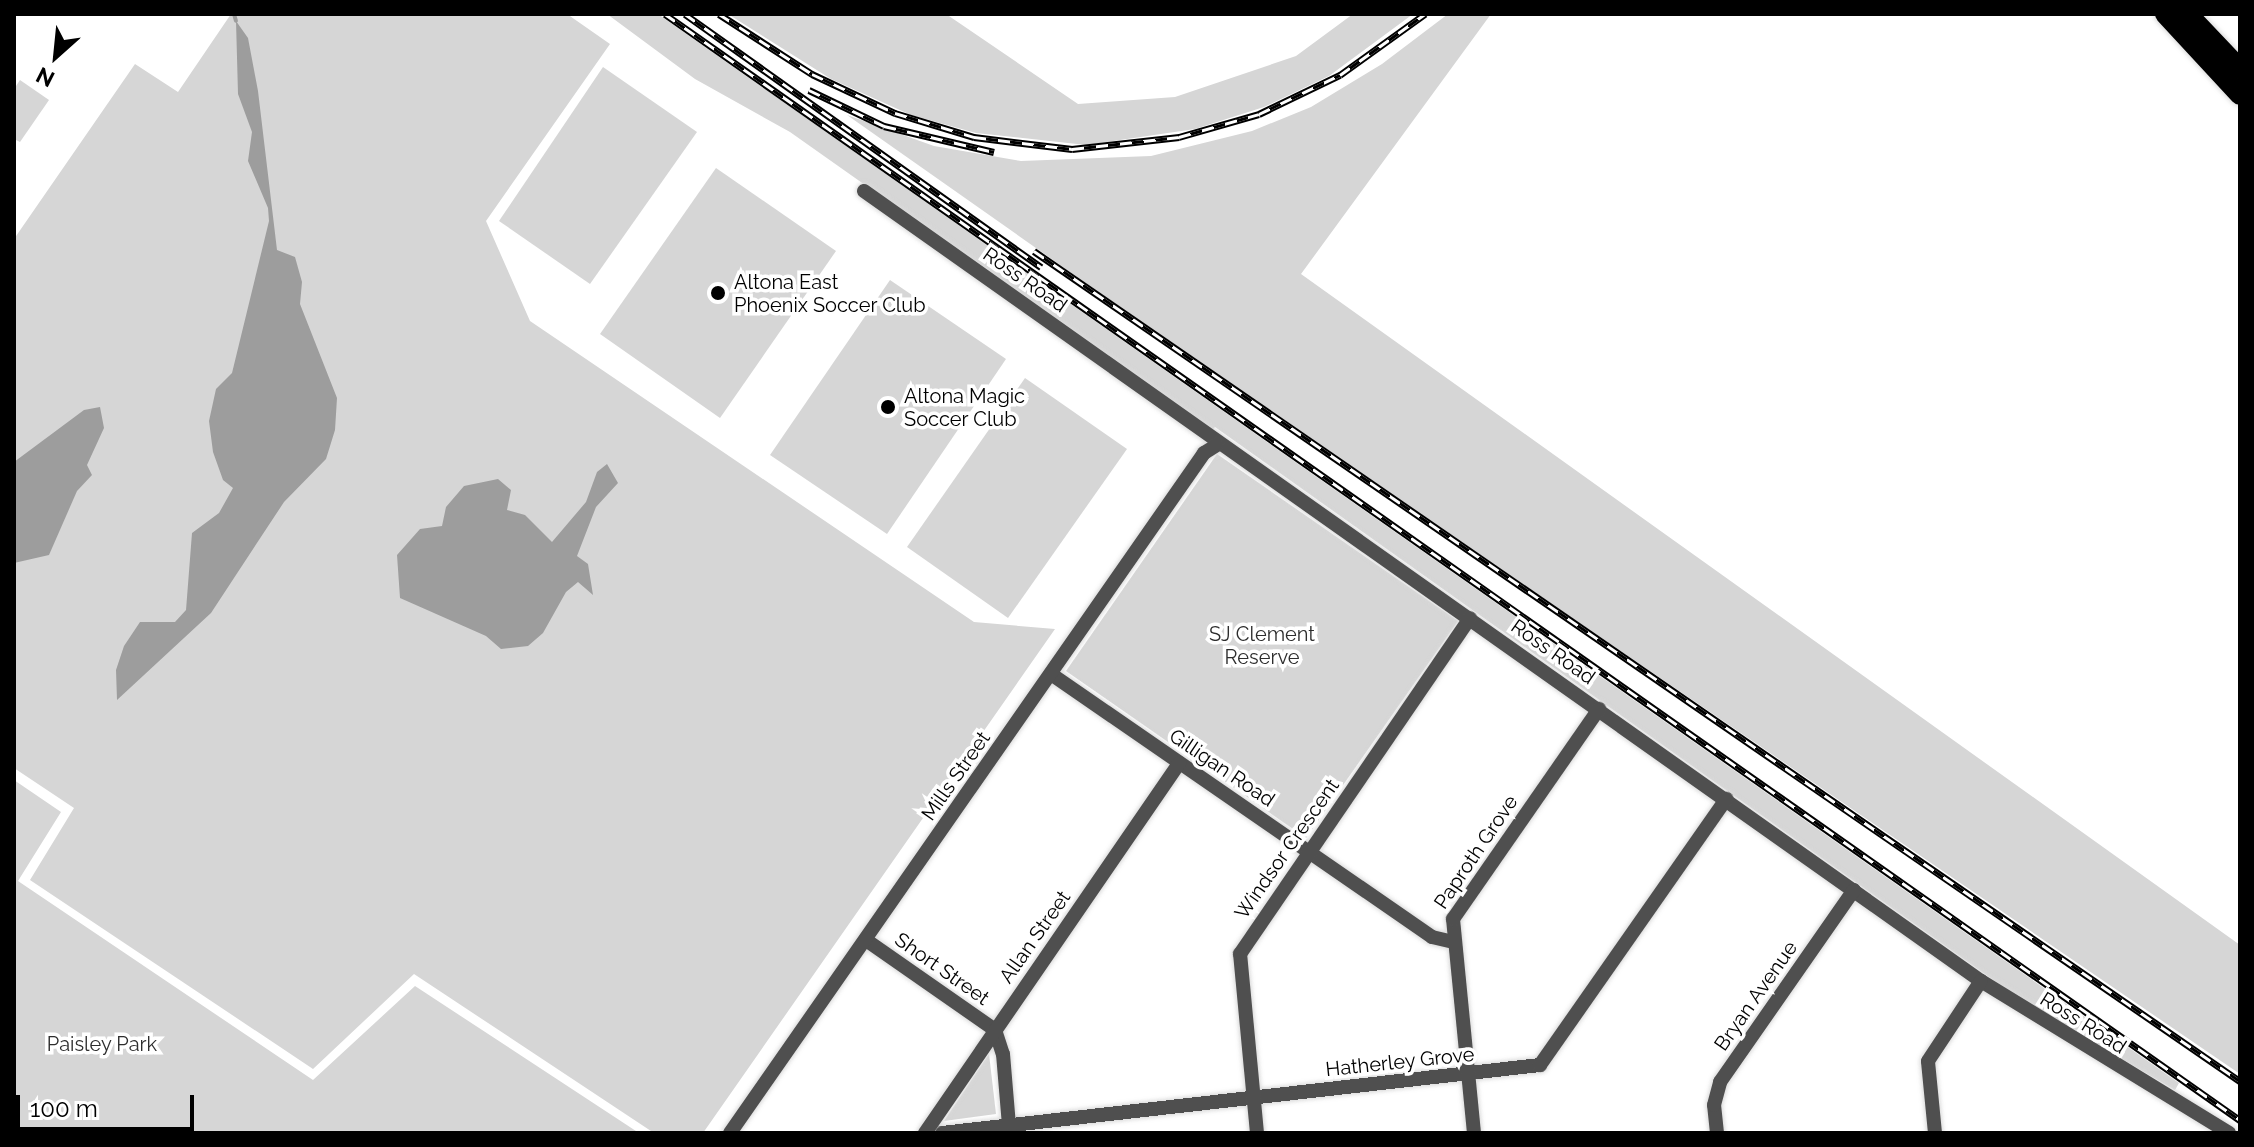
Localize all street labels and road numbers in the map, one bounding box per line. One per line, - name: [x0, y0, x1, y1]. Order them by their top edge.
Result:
- street label: Ross Road: [978, 242, 1072, 318]
- street label: Ross Road: [1506, 614, 1600, 690]
- street label: Gilligan Road: [1165, 724, 1279, 812]
- street label: Mills Street: [917, 727, 995, 825]
- street label: Windsor Crescent: [1230, 774, 1344, 924]
- street label: Paproth Grove: [1429, 791, 1523, 913]
- street label: Allan Street: [994, 886, 1076, 988]
- street label: Short Street: [890, 928, 994, 1010]
- street label: Bryan Avenue: [1709, 936, 1803, 1056]
- street label: Ross Road: [2036, 987, 2130, 1059]
- street label: Hatherley Grove: [1324, 1042, 1476, 1082]

